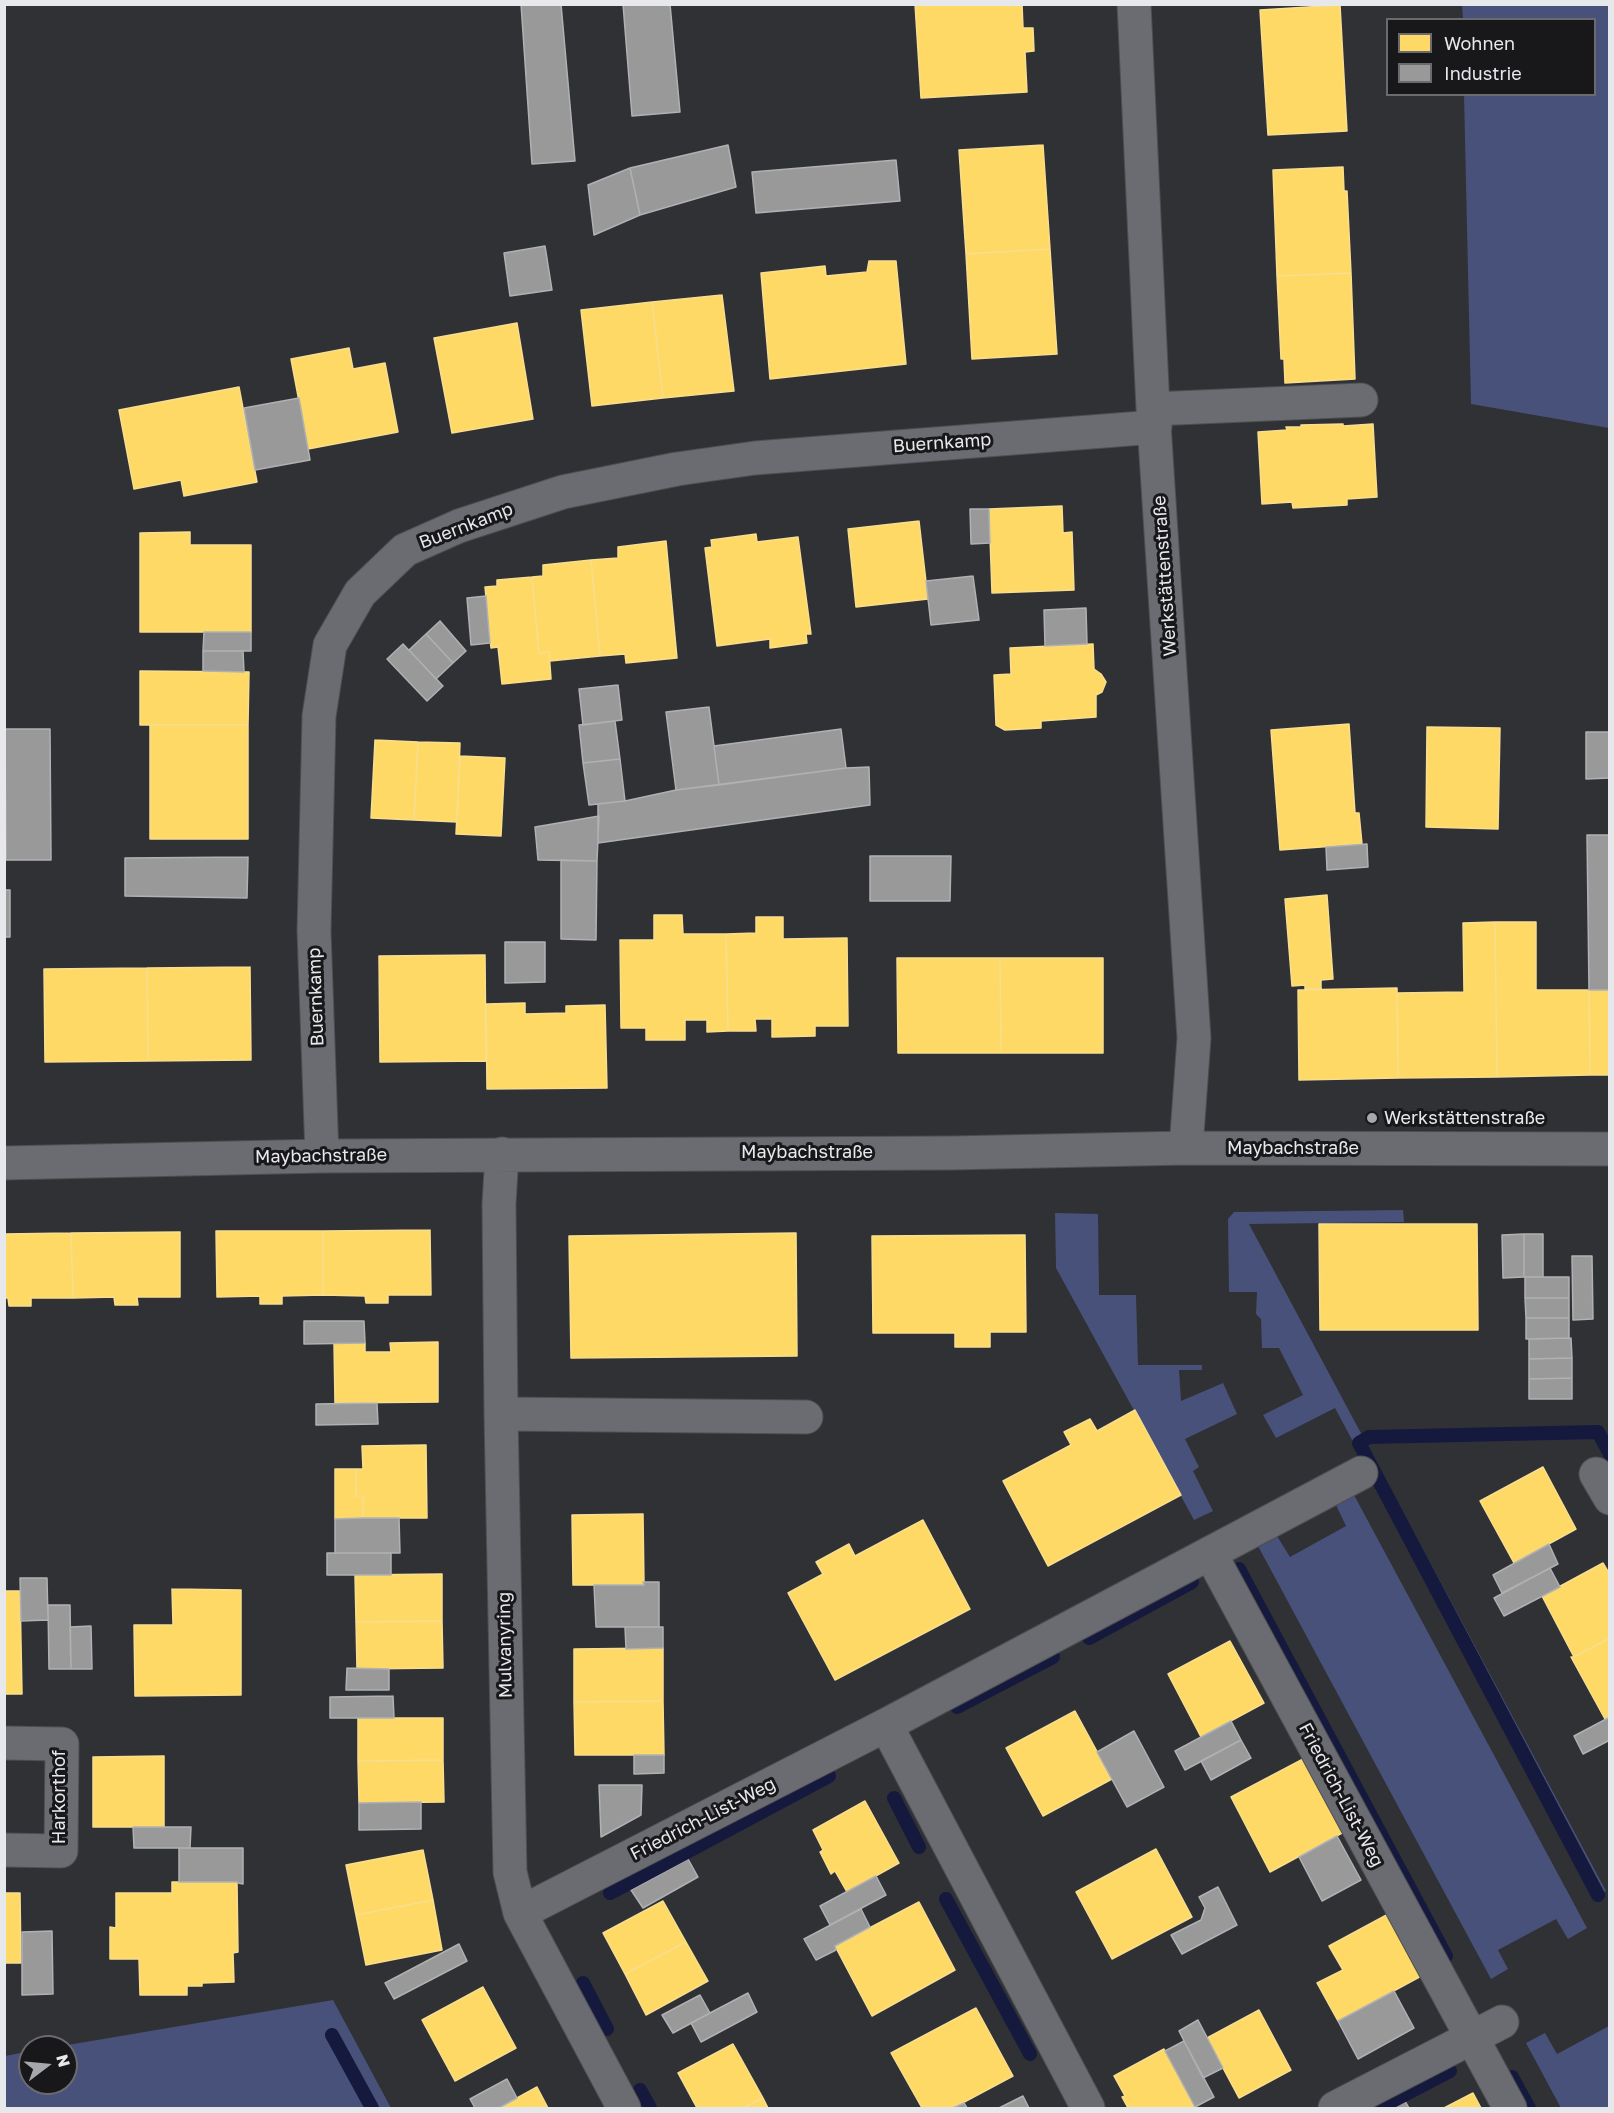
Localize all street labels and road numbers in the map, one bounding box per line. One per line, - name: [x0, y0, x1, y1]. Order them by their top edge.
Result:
- street label: Buernkamp: [892, 429, 992, 457]
- street label: Werkstättenstraße: [1149, 495, 1181, 657]
- street label: Buernkamp: [416, 498, 516, 554]
- street label: Buernkamp: [303, 947, 329, 1047]
- street label: Maybachstraße: [1227, 1137, 1359, 1159]
- street label: Maybachstraße: [741, 1141, 873, 1163]
- street label: Maybachstraße: [255, 1144, 387, 1168]
- street label: Mulvanyring: [493, 1592, 517, 1698]
- street label: Friedrich-List-Weg: [1294, 1719, 1388, 1871]
- street label: Harkorthof: [48, 1750, 70, 1844]
- street label: Friedrich-List-Weg: [627, 1773, 779, 1865]

